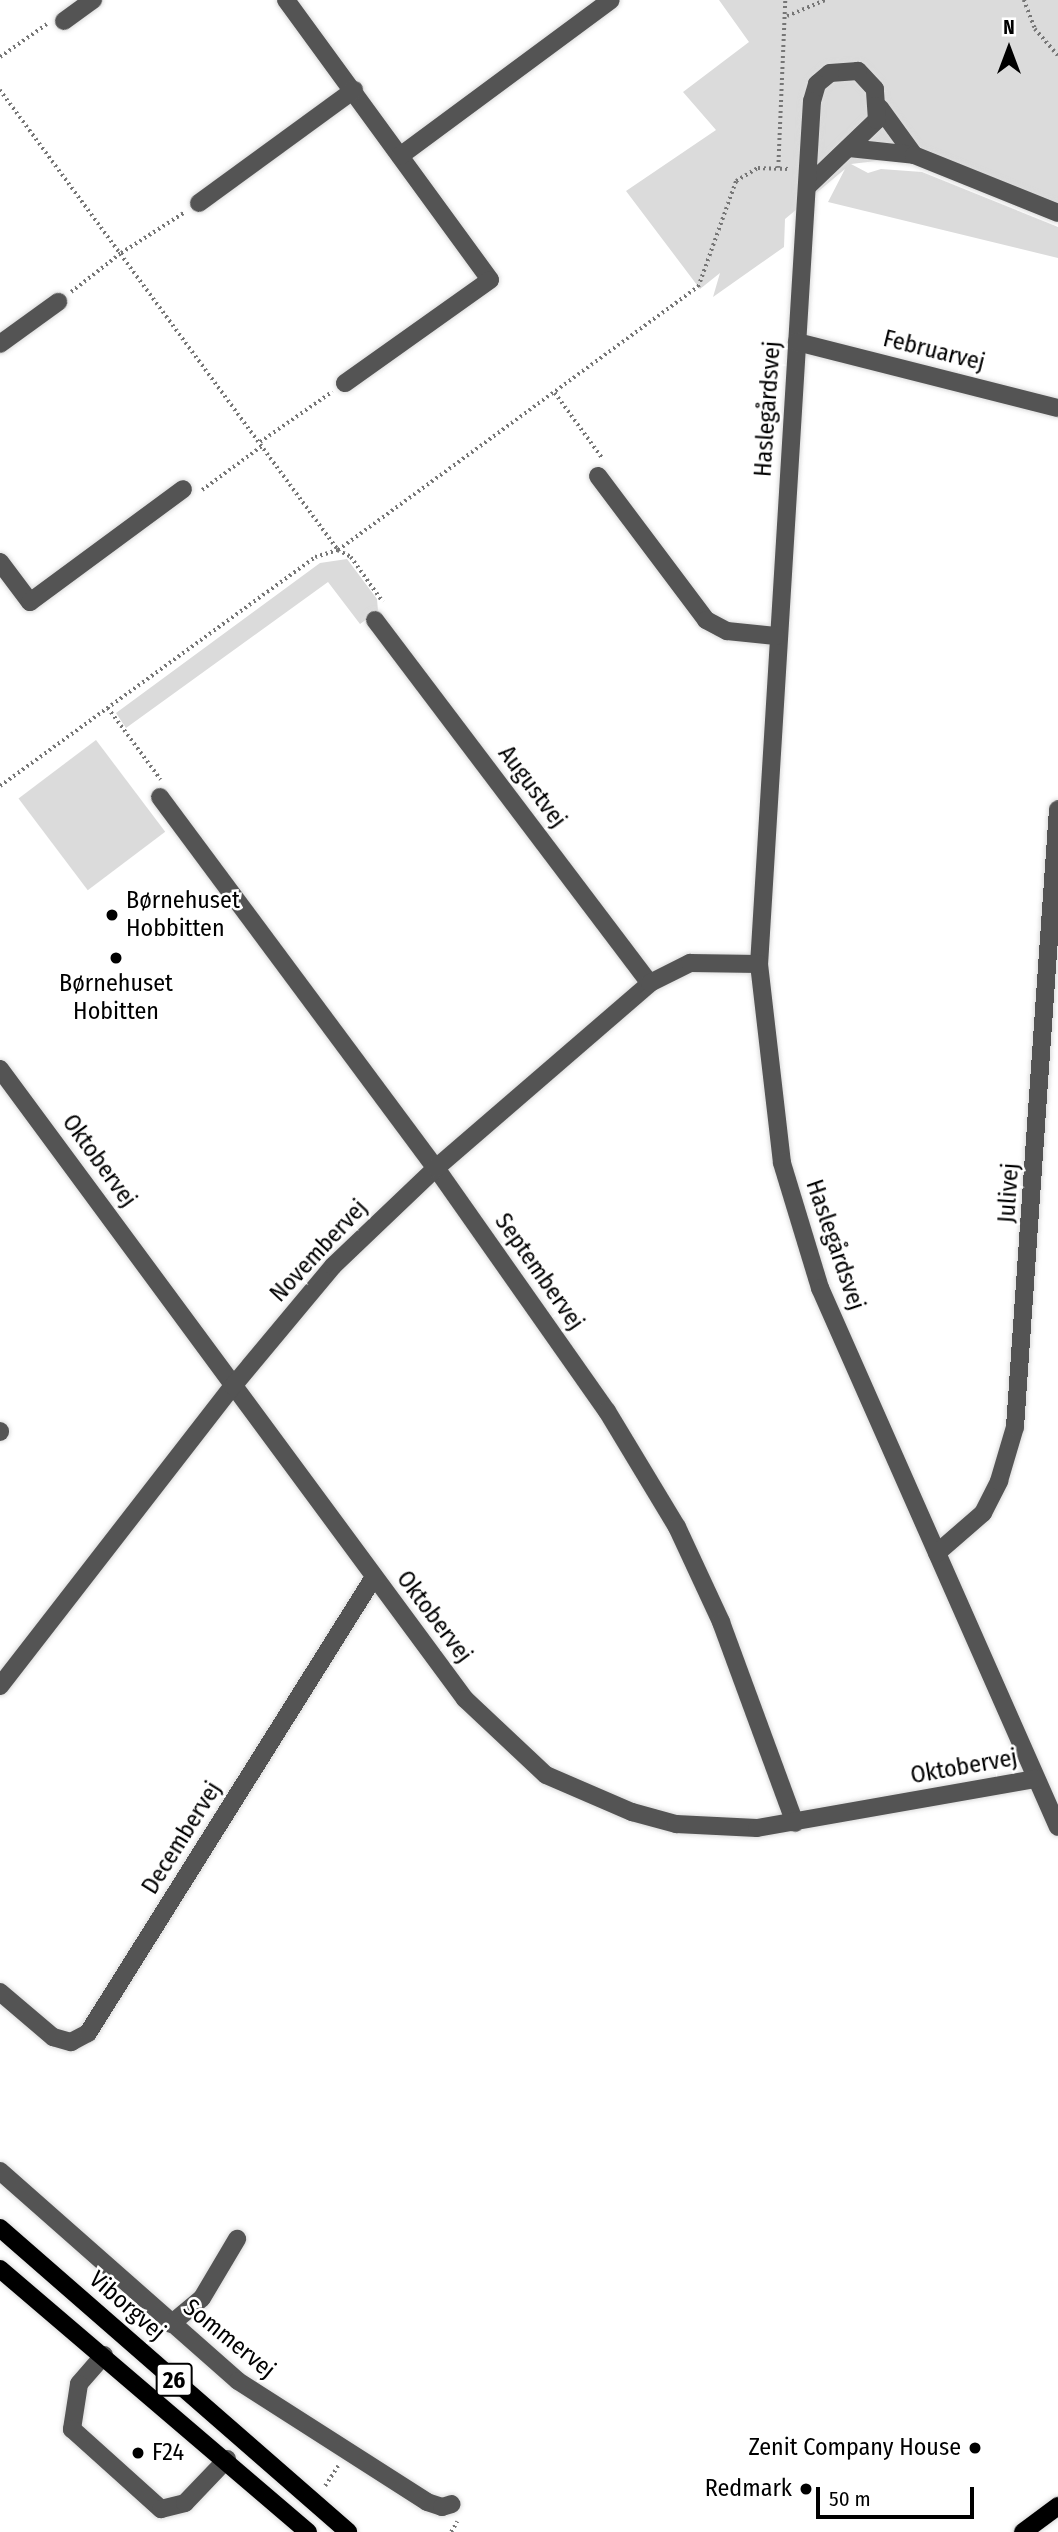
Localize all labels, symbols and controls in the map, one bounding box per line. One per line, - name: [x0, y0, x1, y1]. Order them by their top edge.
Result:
- north arrow: [974, 14, 1044, 84]
- text: N: [1003, 16, 1015, 39]
- street label: Februarvej: [880, 324, 988, 378]
- street label: Haslegårdsvej: [749, 340, 787, 478]
- street label: Augustvej: [492, 740, 572, 834]
- place label: Børnehuset Hobbitten: [126, 887, 240, 943]
- marker: Børnehuset Hobbitten: [104, 907, 120, 923]
- marker: Børnehuset Hobitten: [108, 950, 124, 966]
- place label: Børnehuset Hobitten: [59, 970, 173, 1026]
- street label: Oktobervej: [56, 1109, 142, 1213]
- street label: Julivej: [993, 1162, 1025, 1224]
- street label: Haslegårdsvej: [799, 1176, 871, 1314]
- street label: Novembervej: [264, 1194, 374, 1308]
- street label: Septembervej: [488, 1208, 590, 1336]
- street label: Oktobervej: [390, 1565, 478, 1669]
- street label: Oktobervej: [908, 1743, 1020, 1791]
- street label: Decembervej: [136, 1776, 228, 1900]
- street label: Viborgvej: [83, 2265, 171, 2347]
- street label: Sommervej: [177, 2293, 281, 2385]
- road number: 26: [155, 2360, 193, 2400]
- place label: Zenit Company House: [748, 2434, 961, 2462]
- place label: F24: [152, 2439, 184, 2467]
- marker: Zenit Company House: [967, 2440, 983, 2456]
- marker: F24: [130, 2445, 146, 2461]
- scale bar: [820, 2472, 978, 2516]
- place label: Redmark: [705, 2475, 792, 2503]
- marker: Redmark: [798, 2481, 814, 2497]
- text: 50 m: [829, 2486, 871, 2512]

